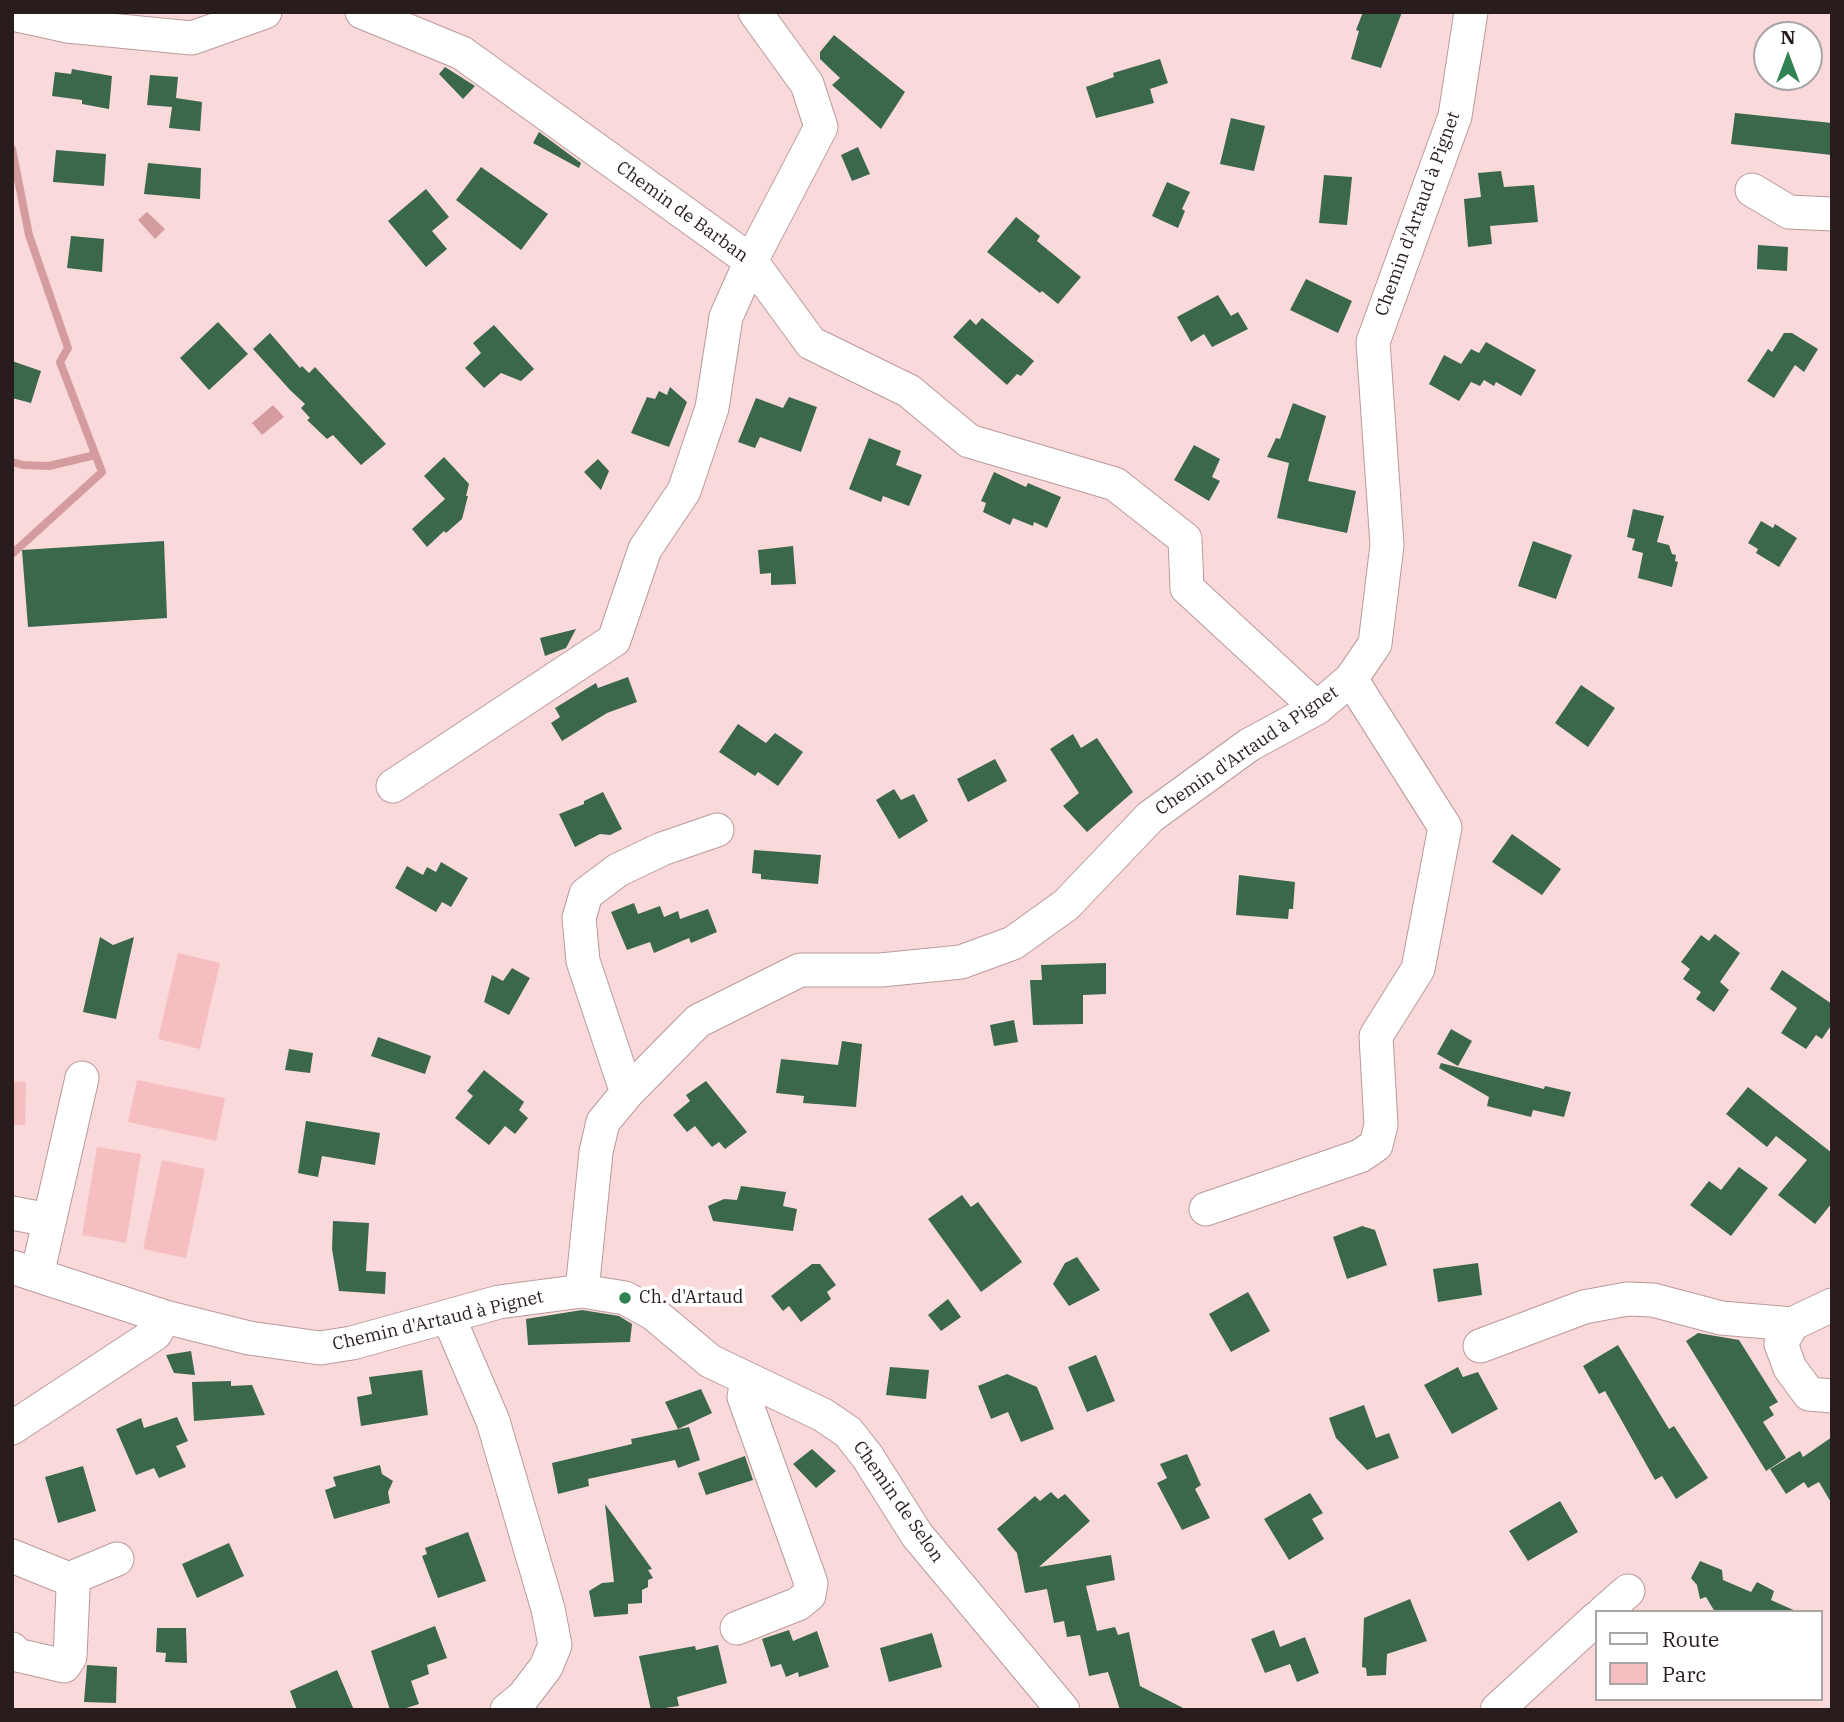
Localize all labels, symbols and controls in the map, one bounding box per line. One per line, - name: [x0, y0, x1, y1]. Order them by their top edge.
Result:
- north arrow: [1753, 21, 1823, 91]
- text: N: [1780, 25, 1796, 49]
- street label: Chemin d'Artaud à Pignet: [1371, 109, 1465, 319]
- street label: Chemin de Barban: [612, 157, 752, 267]
- street label: Chemin d'Artaud à Pignet: [1152, 682, 1342, 820]
- street label: Chemin d'Artaud à Pignet: [330, 1286, 546, 1356]
- place label: Ch. d'Artaud: [639, 1287, 743, 1309]
- marker: Ch. d'Artaud: [617, 1290, 633, 1306]
- street label: Chemin de Selon: [848, 1437, 948, 1567]
- legend: [1596, 1610, 1823, 1701]
- text: Route: [1662, 1625, 1719, 1653]
- text: Parc: [1662, 1660, 1706, 1688]

